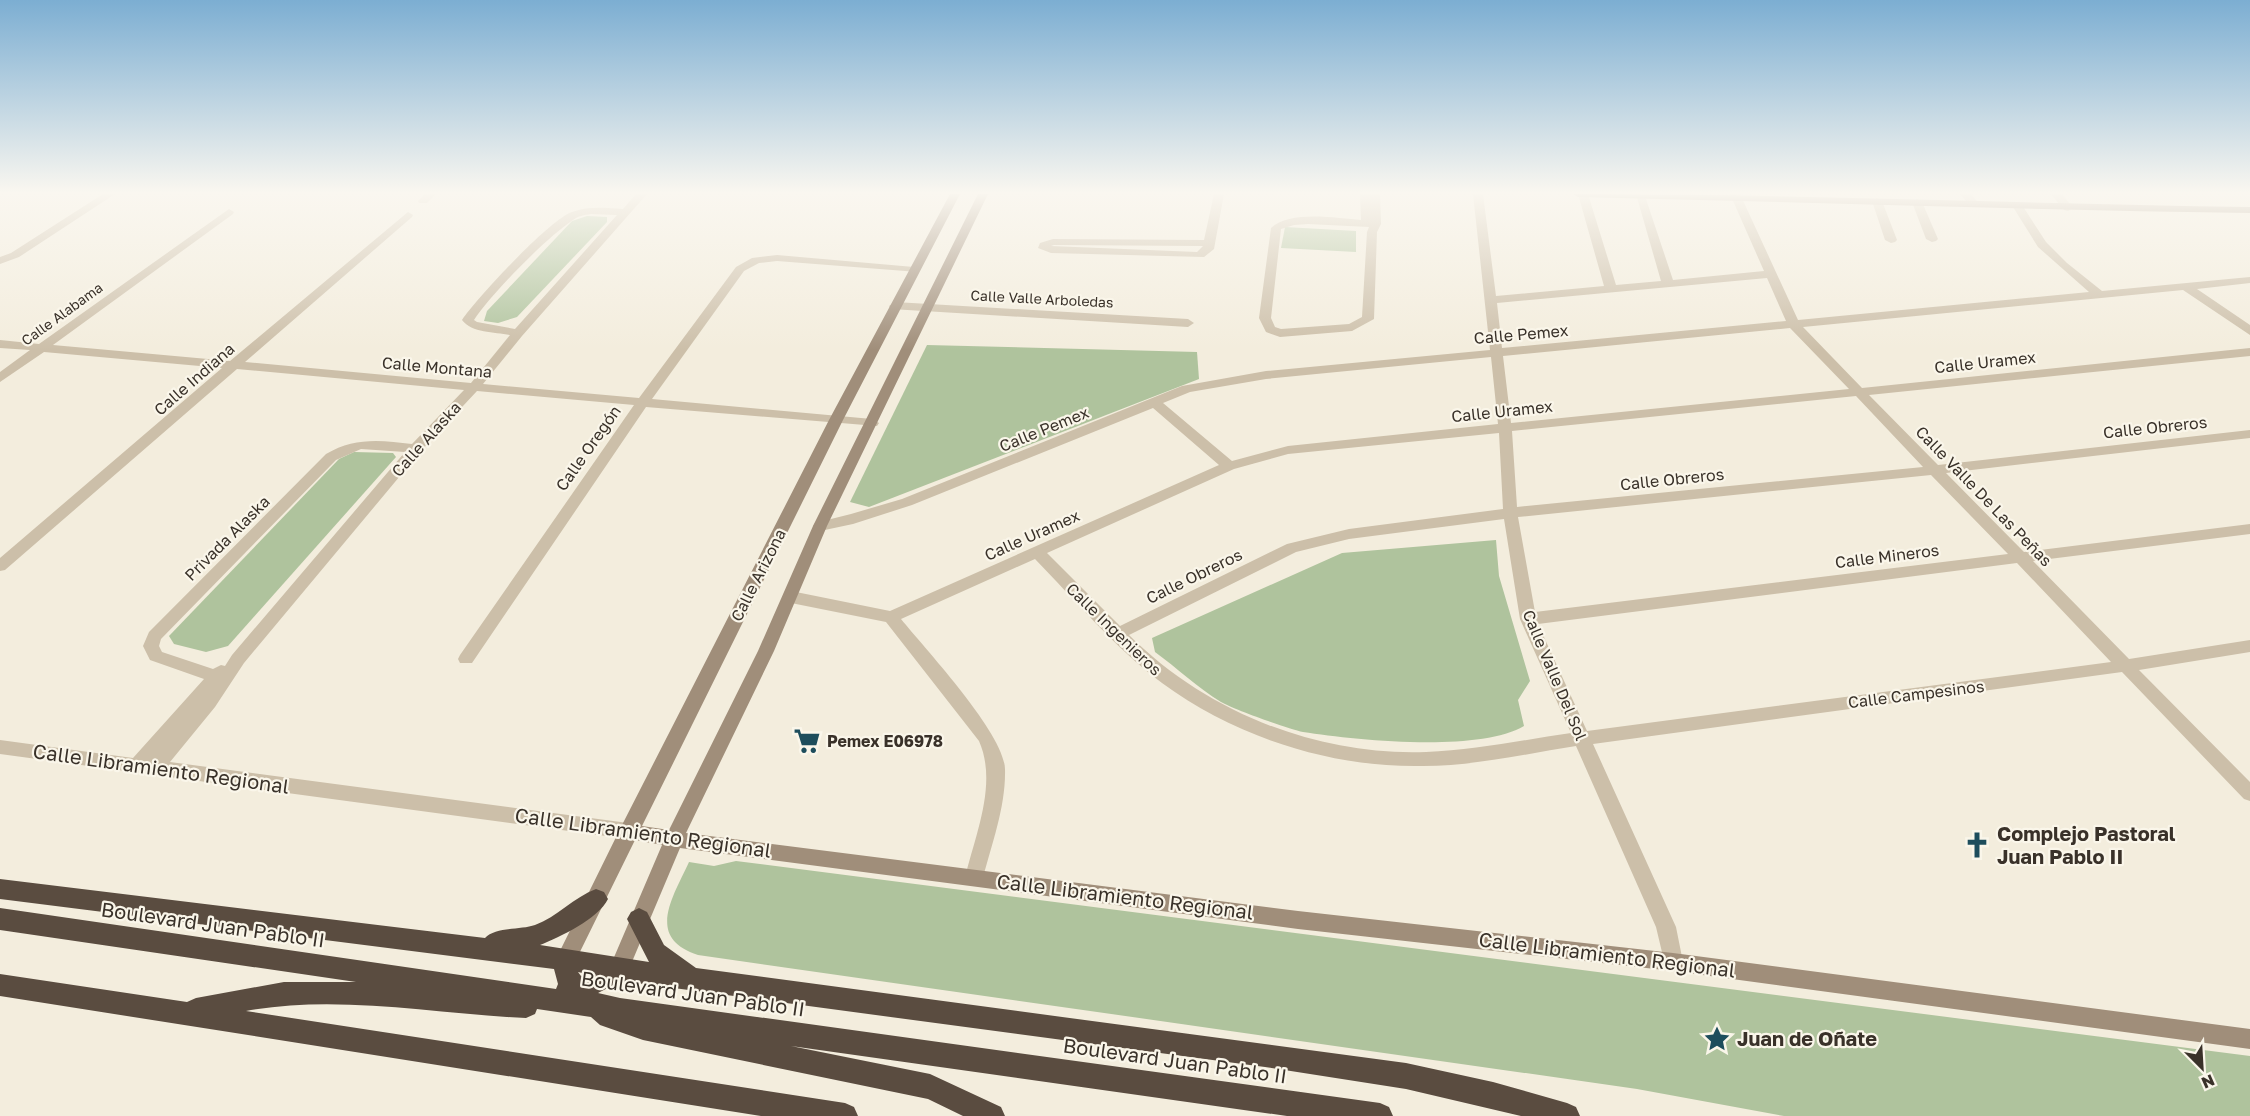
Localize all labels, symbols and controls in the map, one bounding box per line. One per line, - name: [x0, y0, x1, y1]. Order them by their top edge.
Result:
- street label: Calle Alabama: [18, 278, 106, 349]
- street label: Calle Valle Arboledas: [970, 286, 1114, 311]
- street label: Calle Pemex: [1473, 320, 1569, 348]
- street label: Calle Indiana: [150, 339, 238, 419]
- street label: Calle Uramex: [1933, 347, 2037, 377]
- street label: Calle Montana: [381, 352, 493, 382]
- street label: Calle Uramex: [1450, 396, 1554, 426]
- street label: Calle Alaska: [387, 397, 465, 481]
- street label: Calle Oregón: [551, 401, 625, 495]
- street label: Calle Pemex: [996, 402, 1092, 456]
- street label: Calle Obreros: [2102, 412, 2208, 442]
- street label: Calle Valle De Las Peñas: [1912, 422, 2056, 570]
- street label: Calle Obreros: [1619, 464, 1725, 494]
- street label: Privada Alaska: [180, 491, 274, 585]
- street label: Calle Uramex: [981, 505, 1083, 565]
- street label: Calle Arizona: [726, 525, 790, 625]
- street label: Calle Mineros: [1834, 540, 1940, 572]
- street label: Calle Obreros: [1143, 544, 1245, 608]
- street label: Calle Ingenieros: [1062, 578, 1166, 680]
- street label: Calle Valle Del Sol: [1518, 607, 1592, 743]
- street label: Calle Campesinos: [1847, 676, 1985, 712]
- supermarket icon: Pemex E06978: [792, 726, 822, 756]
- place label: Pemex E06978: [827, 731, 943, 751]
- street label: Calle Libramiento Regional: [31, 738, 291, 798]
- street label: Calle Libramiento Regional: [513, 802, 773, 862]
- place label: Complejo Pastoral Juan Pablo II: [1997, 821, 2176, 868]
- church icon: Complejo Pastoral Juan Pablo II: [1962, 830, 1992, 860]
- street label: Calle Libramiento Regional: [995, 868, 1255, 924]
- street label: Boulevard Juan Pablo II: [100, 896, 327, 952]
- street label: Calle Libramiento Regional: [1477, 926, 1737, 982]
- street label: Boulevard Juan Pablo II: [580, 965, 807, 1021]
- place icon: Juan de Oñate: [1702, 1024, 1732, 1054]
- place label: Juan de Oñate: [1737, 1026, 1877, 1050]
- street label: Boulevard Juan Pablo II: [1062, 1032, 1289, 1088]
- north arrow: [2172, 1038, 2232, 1098]
- text: N: [2198, 1070, 2218, 1093]

